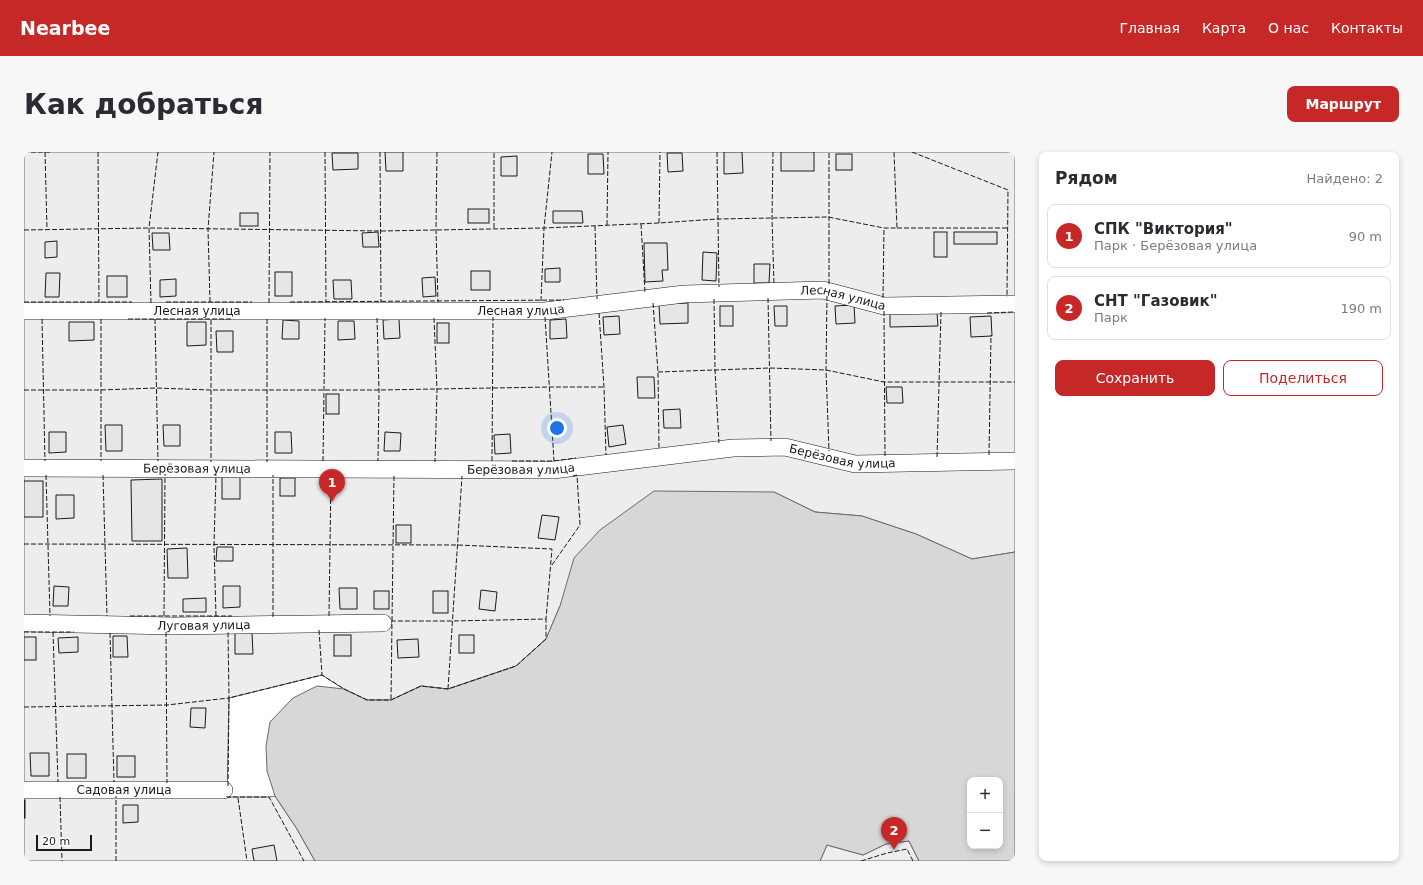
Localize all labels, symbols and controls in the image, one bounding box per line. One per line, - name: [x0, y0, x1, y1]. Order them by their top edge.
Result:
- text: Nearbee: [20, 17, 110, 39]
- text: Главная: [1119, 20, 1180, 36]
- text: Карта: [1202, 20, 1246, 36]
- text: О нас: [1268, 20, 1309, 36]
- text: Контакты: [1331, 20, 1403, 36]
- button: Маршрут: [1287, 86, 1399, 122]
- text: Как добраться: [24, 88, 263, 121]
- text: Рядом: [1055, 168, 1118, 188]
- text: Найдено: 2: [1307, 171, 1383, 186]
- text: СПК "Виктория": [1094, 220, 1233, 238]
- text: 1: [1064, 229, 1074, 244]
- text: 90 m: [1349, 229, 1382, 244]
- text: Парк · Берёзовая улица: [1094, 238, 1257, 253]
- street label: Лесная улица: [800, 283, 887, 313]
- text: СНТ "Газовик": [1094, 292, 1218, 310]
- text: 2: [1064, 301, 1074, 316]
- text: 190 m: [1340, 301, 1382, 316]
- street label: Лесная улица: [477, 302, 565, 318]
- street label: Лесная улица: [153, 304, 241, 318]
- text: Парк: [1094, 310, 1128, 325]
- button: Сохранить: [1055, 360, 1215, 396]
- button: Поделиться: [1223, 360, 1383, 396]
- your location: [547, 418, 567, 438]
- street label: Берёзовая улица: [788, 441, 896, 471]
- street label: Берёзовая улица: [467, 460, 576, 477]
- street label: Берёзовая улица: [143, 461, 251, 476]
- pin: 1: [319, 469, 345, 502]
- street label: Луговая улица: [157, 618, 251, 633]
- map controls: [967, 777, 1003, 849]
- button: +: [967, 777, 1003, 813]
- street label: Садовая улица: [77, 783, 172, 797]
- button: −: [967, 813, 1003, 849]
- pin: 2: [881, 817, 907, 850]
- scale bar: [36, 833, 92, 852]
- text: 20 m: [42, 835, 70, 848]

